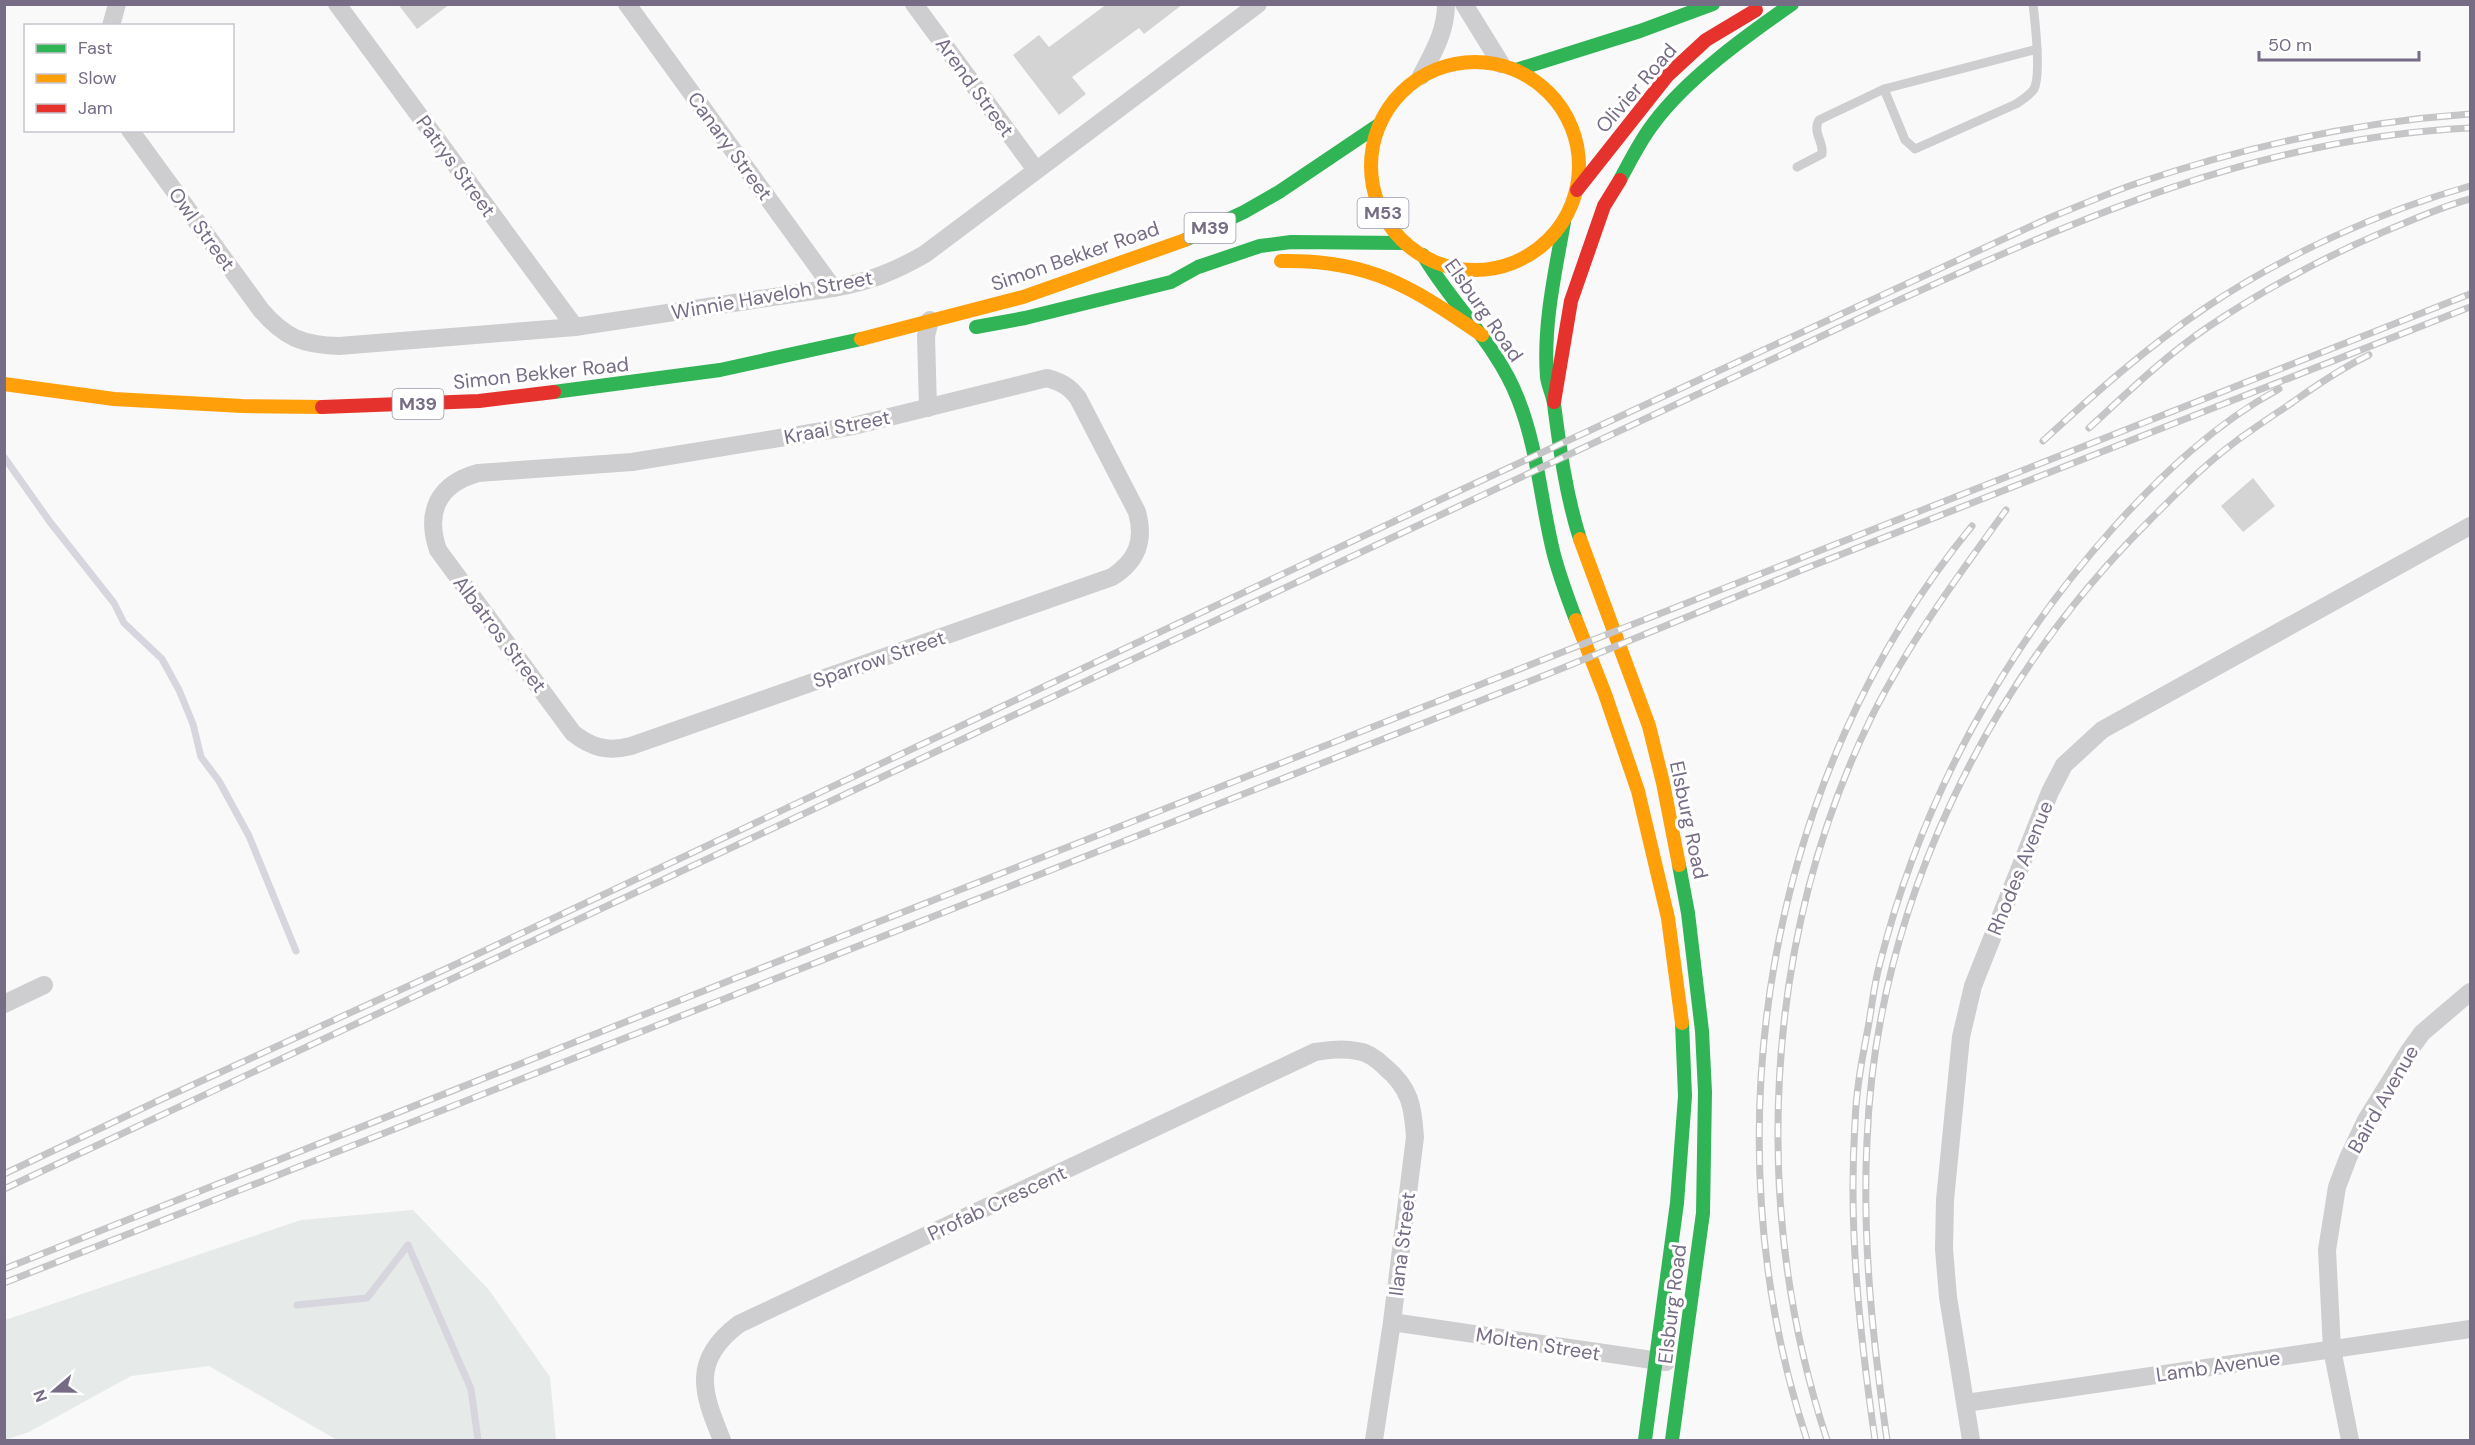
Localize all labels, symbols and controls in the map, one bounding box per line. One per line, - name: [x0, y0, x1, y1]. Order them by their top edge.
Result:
- legend: [24, 24, 234, 132]
- scale bar: [2259, 24, 2420, 62]
- street label: Arend Street: [930, 32, 1020, 142]
- text: 50 m: [2268, 33, 2312, 57]
- text: Fast: [78, 36, 113, 60]
- street label: Olivier Road: [1590, 38, 1682, 138]
- text: Slow: [78, 66, 117, 90]
- street label: Canary Street: [682, 87, 778, 206]
- text: Jam: [78, 96, 113, 120]
- street label: Patrys Street: [410, 110, 502, 222]
- street label: Owl Street: [163, 182, 241, 276]
- road number: M53: [1358, 198, 1408, 228]
- road number: M39: [1184, 213, 1236, 243]
- street label: Simon Bekker Road: [987, 215, 1163, 297]
- street label: Elsburg Road: [1439, 253, 1529, 367]
- street label: Winnie Haveloh Street: [669, 264, 875, 326]
- street label: Simon Bekker Road: [452, 351, 630, 395]
- road number: M39: [392, 389, 444, 419]
- street label: Kraai Street: [782, 404, 892, 450]
- street label: Albatros Street: [448, 570, 552, 698]
- street label: Sparrow Street: [809, 624, 949, 694]
- street label: Elsburg Road: [1664, 759, 1714, 881]
- street label: Rhodes Avenue: [1981, 797, 2059, 939]
- street label: Baird Avenue: [2342, 1040, 2424, 1158]
- street label: Profab Crescent: [923, 1159, 1071, 1247]
- street label: Ilana Street: [1383, 1190, 1421, 1297]
- street label: Elsburg Road: [1652, 1243, 1692, 1365]
- street label: Molten Street: [1474, 1321, 1602, 1367]
- street label: Lamb Avenue: [2154, 1344, 2282, 1388]
- north arrow: [24, 1361, 84, 1421]
- text: N: [29, 1387, 52, 1405]

